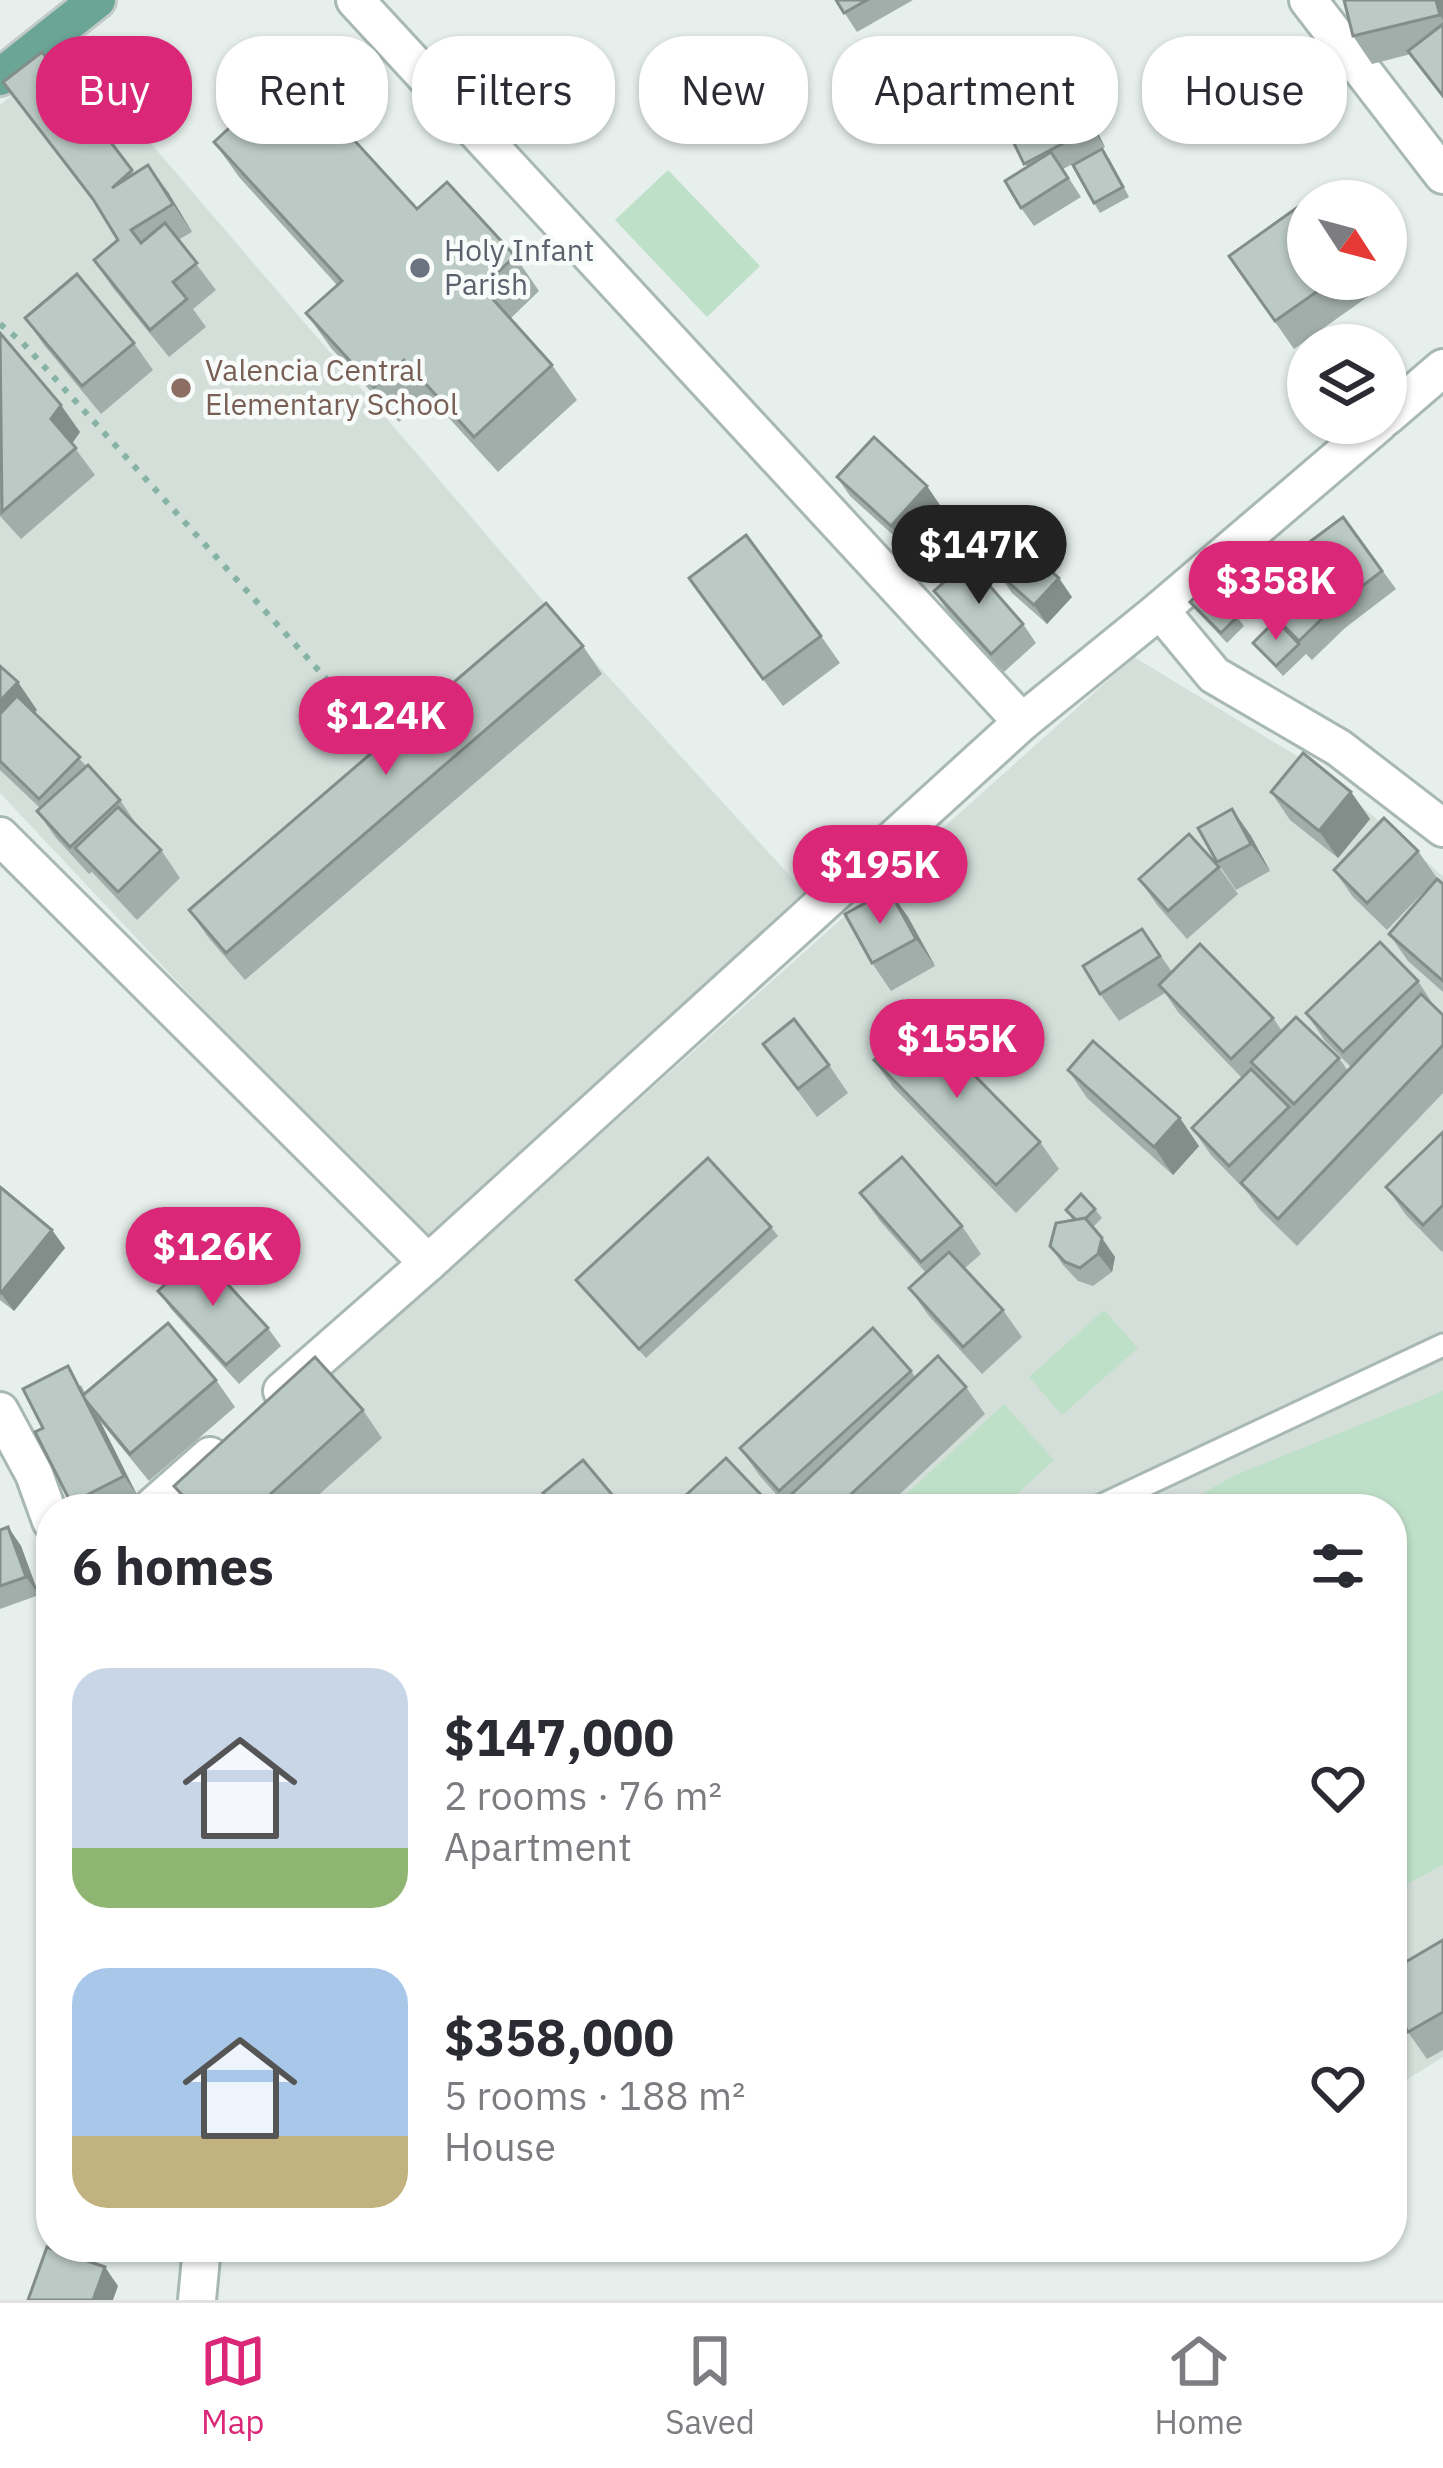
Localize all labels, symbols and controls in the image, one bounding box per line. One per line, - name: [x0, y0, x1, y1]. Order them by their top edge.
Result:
- chip: Buy: [36, 36, 192, 144]
- chip: Rent: [216, 36, 388, 144]
- chip: Filters: [412, 36, 615, 144]
- chip: New: [639, 36, 808, 144]
- chip: Apartment: [832, 36, 1118, 144]
- chip: House: [1142, 36, 1347, 144]
- north arrow: [1287, 180, 1407, 300]
- map controls: [1287, 180, 1407, 444]
- place label: Holy Infant Parish: [444, 230, 594, 303]
- marker: Holy Infant Parish: [407, 255, 433, 281]
- button: layers: [1287, 324, 1407, 444]
- place label: Valencia Central Elementary School: [205, 350, 458, 423]
- marker: Valencia Central Elementary School: [168, 375, 194, 401]
- pin: $147K: [895, 505, 1063, 607]
- text: $147K: [919, 518, 1039, 569]
- pin: $358K: [1192, 541, 1360, 643]
- text: $358K: [1216, 554, 1336, 605]
- pin: $124K: [302, 676, 470, 778]
- text: $124K: [326, 689, 446, 740]
- pin: $195K: [796, 825, 964, 927]
- text: $195K: [820, 838, 940, 889]
- pin: $155K: [873, 999, 1041, 1101]
- text: $155K: [897, 1012, 1017, 1063]
- pin: $126K: [129, 1207, 297, 1309]
- text: $126K: [153, 1220, 273, 1271]
- text: 6 homes: [72, 1533, 274, 1599]
- icon: filters: [1305, 1533, 1371, 1599]
- text: $147,000: [444, 1704, 674, 1770]
- icon: home: [168, 1716, 312, 1860]
- icon: heart: [1305, 1755, 1371, 1821]
- text: 2 rooms · 76 m²: [444, 1770, 722, 1821]
- text: Apartment: [444, 1821, 632, 1872]
- text: $358,000: [444, 2004, 674, 2070]
- icon: home: [168, 2016, 312, 2160]
- icon: heart: [1305, 2055, 1371, 2121]
- text: 5 rooms · 188 m²: [444, 2070, 746, 2121]
- text: House: [444, 2121, 556, 2172]
- tab: Map: [200, 2328, 266, 2443]
- tab: Saved: [665, 2328, 755, 2443]
- tab: Home: [1154, 2328, 1243, 2443]

